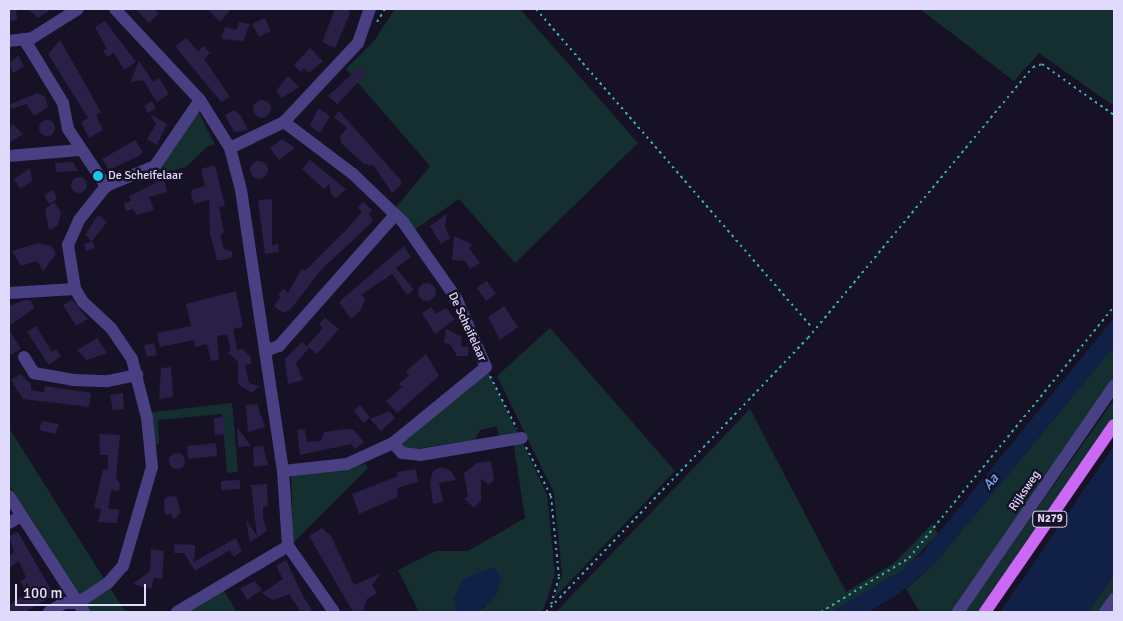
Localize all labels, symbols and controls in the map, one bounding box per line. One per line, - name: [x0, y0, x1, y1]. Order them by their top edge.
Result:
- place label: De Scheifelaar: [108, 169, 183, 183]
- marker: De Scheifelaar: [92, 170, 104, 182]
- street label: De Scheifelaar: [445, 290, 489, 364]
- street label: Rijksweg: [1006, 468, 1044, 514]
- water label: Aa: [980, 471, 1002, 493]
- road number: N279: [1031, 510, 1069, 528]
- scale bar: [18, 574, 149, 606]
- text: 100 m: [23, 584, 63, 602]

